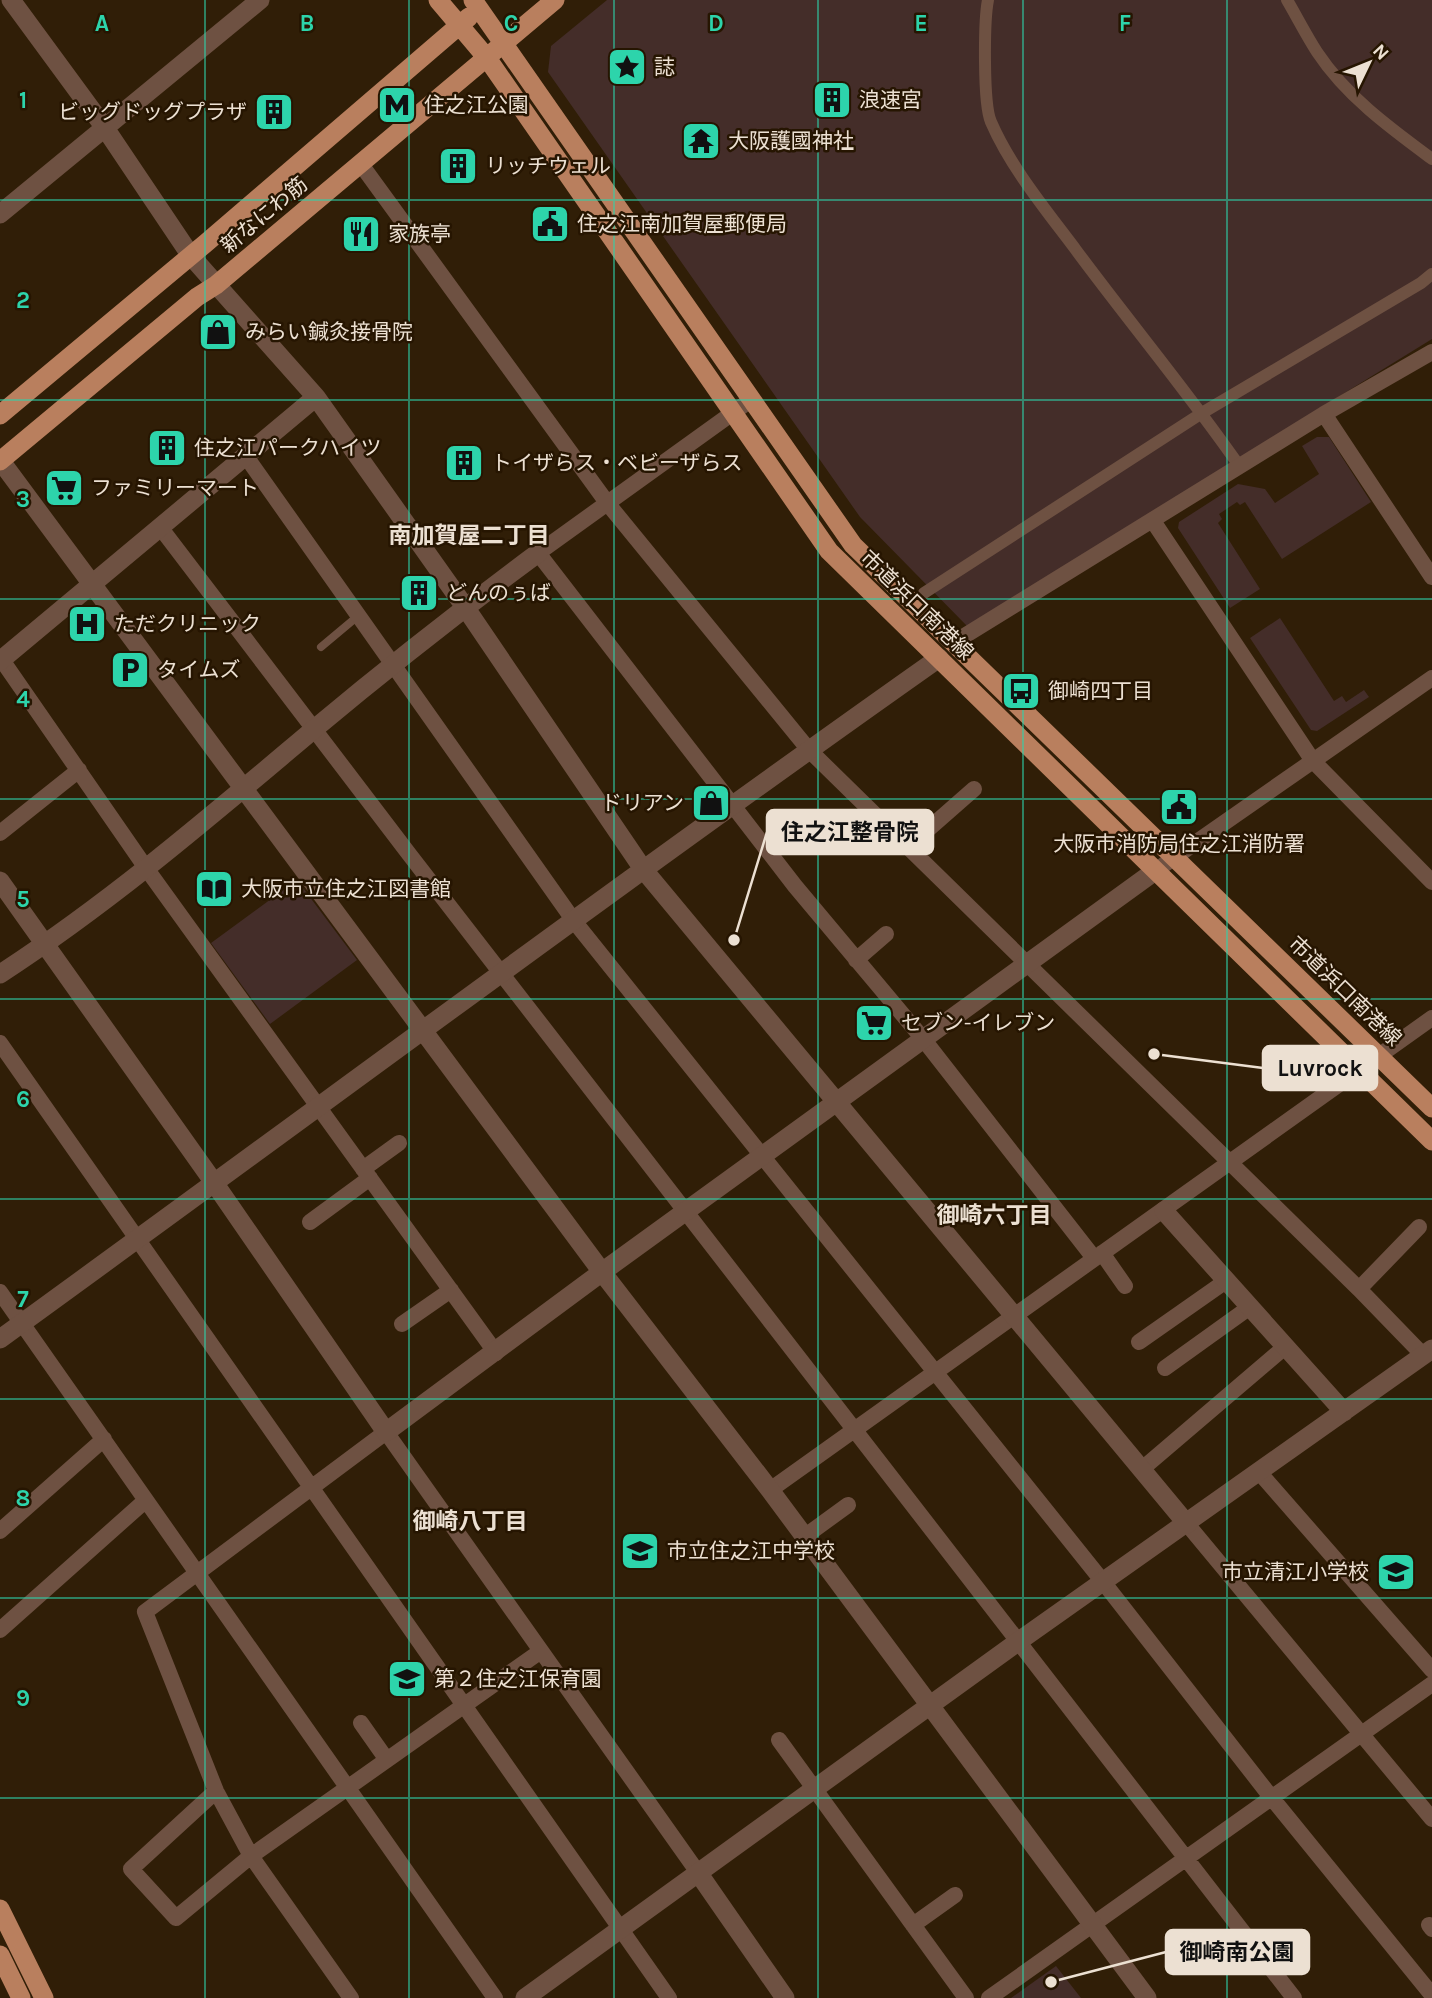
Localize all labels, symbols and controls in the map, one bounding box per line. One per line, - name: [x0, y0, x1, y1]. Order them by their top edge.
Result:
- text: A: [95, 10, 109, 37]
- text: B: [300, 10, 314, 37]
- text: C: [504, 10, 518, 37]
- text: D: [708, 10, 724, 37]
- text: E: [914, 10, 928, 37]
- text: F: [1119, 10, 1131, 37]
- north arrow: [1334, 28, 1404, 98]
- text: N: [1368, 40, 1393, 65]
- place icon: 誌: [606, 46, 648, 88]
- place label: 誌: [654, 55, 675, 79]
- building icon: 浪速宮: [811, 79, 853, 121]
- metro station icon: 住之江公園: [376, 84, 418, 126]
- text: 1: [19, 87, 27, 114]
- place label: 浪速宮: [859, 88, 922, 112]
- building icon: ビッグドッグプラザ: [253, 91, 295, 133]
- place label: 住之江公園: [424, 93, 529, 117]
- place label: ビッグドッグプラザ: [58, 100, 247, 124]
- temple icon: 大阪護國神社: [680, 120, 722, 162]
- place label: 大阪護國神社: [728, 129, 854, 153]
- building icon: リッチウェル: [437, 145, 479, 187]
- place label: リッチウェル: [485, 154, 611, 178]
- street label: 新なにわ筋: [216, 172, 312, 258]
- public building icon: 住之江南加賀屋郵便局: [529, 203, 571, 245]
- place label: 住之江南加賀屋郵便局: [577, 212, 787, 236]
- restaurant icon: 家族亭: [340, 213, 382, 255]
- place label: 家族亭: [388, 222, 451, 246]
- text: 2: [16, 287, 30, 314]
- shop icon: みらい鍼灸接骨院: [197, 311, 239, 353]
- place label: みらい鍼灸接骨院: [245, 320, 413, 344]
- building icon: 住之江パークハイツ: [146, 427, 188, 469]
- place label: 住之江パークハイツ: [194, 436, 382, 460]
- building icon: トイザらス・ベビーザらス: [443, 442, 485, 484]
- place label: トイザらス・ベビーザらス: [491, 451, 743, 475]
- supermarket icon: ファミリーマート: [43, 467, 85, 509]
- place label: ファミリーマート: [91, 476, 259, 500]
- text: 3: [16, 486, 30, 513]
- district label: 南加賀屋二丁目: [389, 522, 550, 549]
- street label: 市道浜口南港線: [856, 545, 978, 665]
- building icon: どんのぅば: [398, 572, 440, 614]
- place label: どんのぅば: [446, 581, 551, 605]
- hospital icon: ただクリニック: [66, 603, 108, 645]
- place label: ただクリニック: [114, 612, 261, 636]
- parking icon: タイムズ: [109, 649, 151, 691]
- place label: タイムズ: [157, 658, 241, 682]
- bus stop icon: 御崎四丁目: [1000, 670, 1042, 712]
- place label: 御崎四丁目: [1048, 679, 1153, 703]
- text: 4: [16, 686, 30, 713]
- shop icon: ドリアン: [690, 782, 732, 824]
- public building icon: 大阪市消防局住之江消防署: [1158, 786, 1200, 828]
- place label: ドリアン: [601, 791, 684, 815]
- callout: 住之江整骨院: [767, 810, 933, 854]
- text: 住之江整骨院: [781, 819, 919, 846]
- place label: 大阪市消防局住之江消防署: [1053, 832, 1305, 856]
- library icon: 大阪市立住之江図書館: [193, 868, 235, 910]
- place label: 大阪市立住之江図書館: [241, 877, 451, 901]
- text: 5: [16, 886, 30, 913]
- street label: 市道浜口南港線: [1284, 931, 1406, 1051]
- supermarket icon: セブン-イレブン: [853, 1002, 895, 1044]
- place label: セブン-イレブン: [901, 1011, 1055, 1035]
- callout: Luvrock: [1263, 1046, 1377, 1090]
- text: Luvrock: [1277, 1055, 1363, 1082]
- text: 6: [16, 1086, 30, 1113]
- district label: 御崎六丁目: [937, 1202, 1052, 1229]
- text: 7: [17, 1286, 29, 1313]
- text: 8: [16, 1485, 30, 1512]
- district label: 御崎八丁目: [413, 1508, 528, 1535]
- school or university icon: 市立住之江中学校: [619, 1530, 661, 1572]
- place label: 市立住之江中学校: [667, 1539, 835, 1563]
- school or university icon: 市立清江小学校: [1375, 1551, 1417, 1593]
- place label: 市立清江小学校: [1222, 1560, 1369, 1584]
- school or university icon: 第２住之江保育園: [386, 1658, 428, 1700]
- place label: 第２住之江保育園: [434, 1667, 602, 1691]
- text: 9: [16, 1685, 30, 1712]
- callout: 御崎南公園: [1166, 1930, 1309, 1974]
- text: 御崎南公園: [1180, 1939, 1295, 1966]

